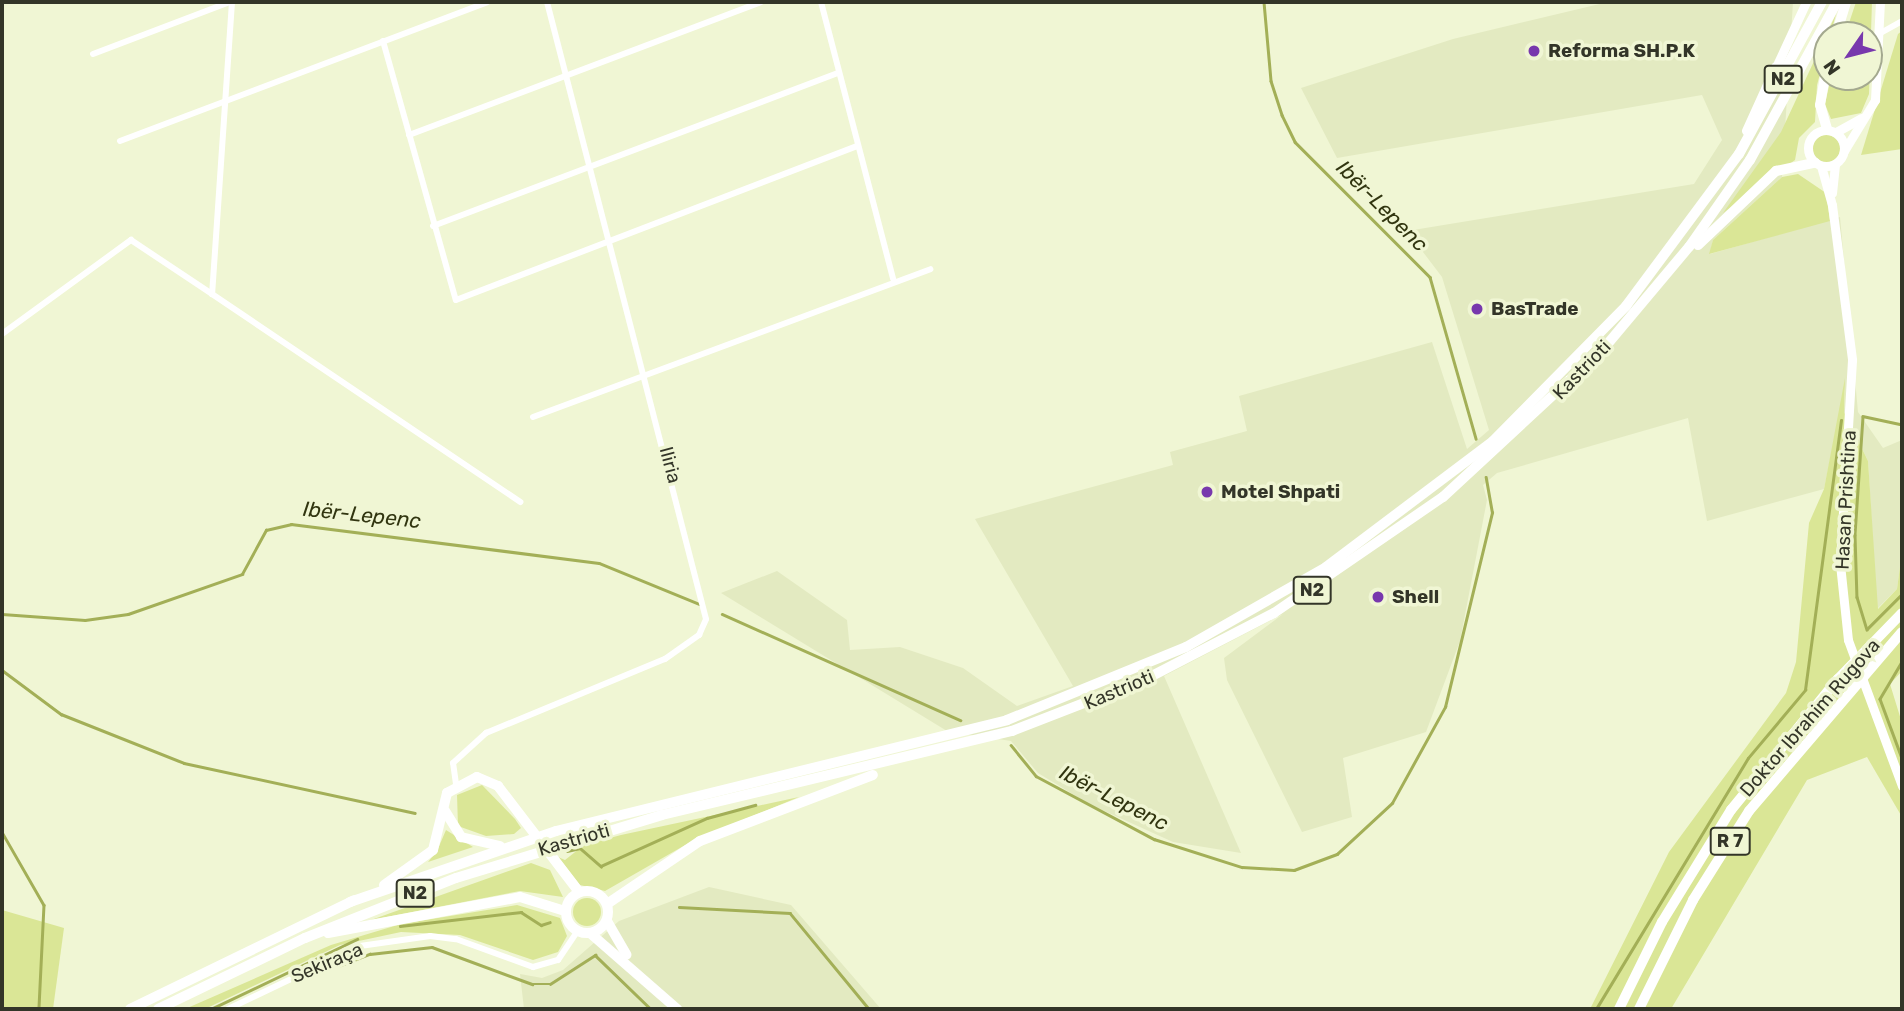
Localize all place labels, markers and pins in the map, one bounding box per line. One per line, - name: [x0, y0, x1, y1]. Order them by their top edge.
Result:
- place label: Reforma SH.P.K: [1548, 40, 1695, 62]
- marker: Reforma SH.P.K: [1526, 43, 1542, 59]
- place label: BasTrade: [1491, 298, 1578, 320]
- marker: BasTrade: [1469, 301, 1485, 317]
- place label: Motel Shpati: [1221, 481, 1340, 503]
- marker: Motel Shpati: [1199, 484, 1215, 500]
- place label: Shell: [1392, 586, 1439, 608]
- marker: Shell: [1370, 589, 1386, 605]

